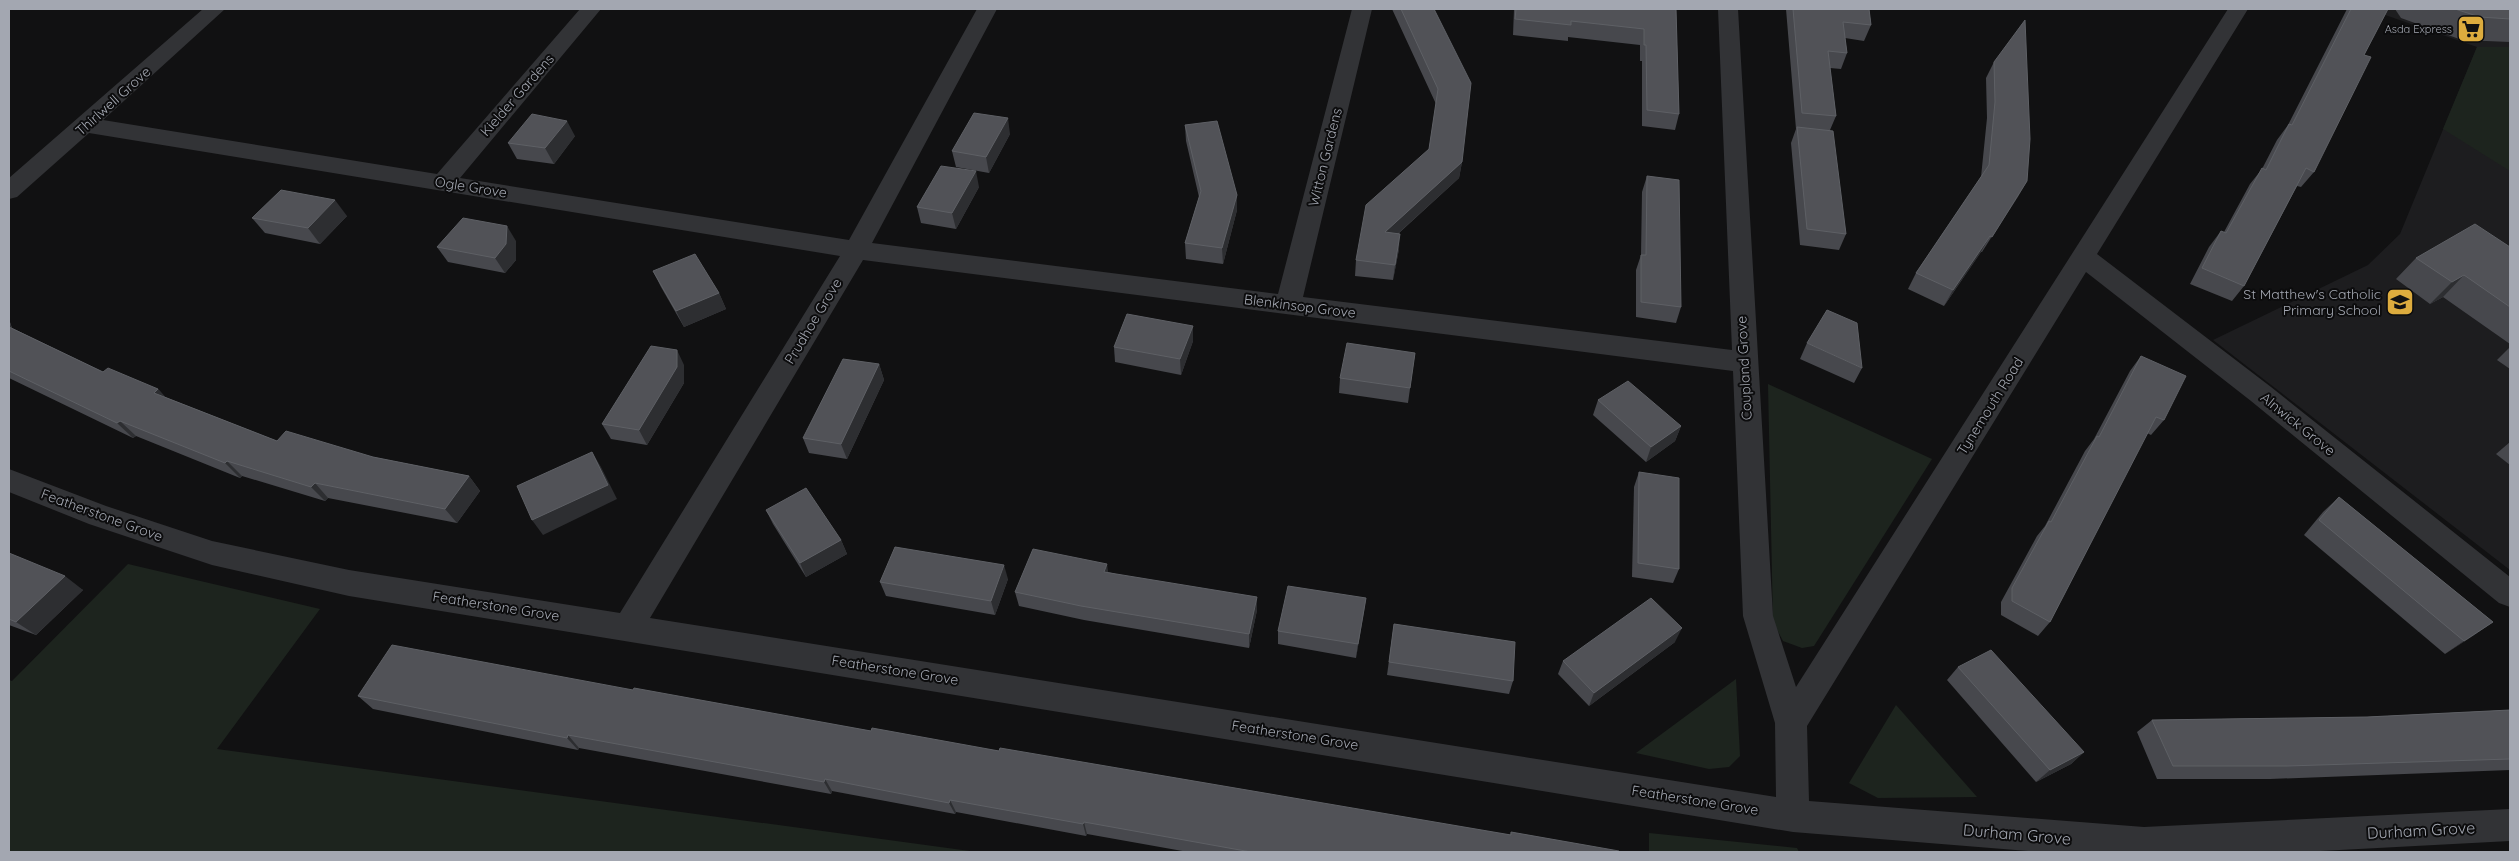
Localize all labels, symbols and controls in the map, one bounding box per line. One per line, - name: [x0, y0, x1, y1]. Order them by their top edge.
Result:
- supermarket icon: Asda Express: [2456, 14, 2486, 44]
- place label: Asda Express: [2385, 22, 2452, 36]
- street label: Kielder Gardens: [476, 50, 558, 140]
- street label: Thirlwell Grove: [72, 62, 154, 139]
- street label: Witton Gardens: [1304, 106, 1346, 208]
- street label: Ogle Grove: [434, 172, 508, 202]
- street label: Prudhoe Grove: [780, 275, 846, 367]
- place label: St Matthew's Catholic Primary School: [2243, 285, 2381, 319]
- school or university icon: St Matthew's Catholic Primary School: [2385, 287, 2415, 317]
- street label: Blenkinsop Grove: [1243, 290, 1357, 322]
- street label: Coupland Grove: [1732, 315, 1756, 421]
- street label: Tynemouth Road: [1953, 354, 2027, 458]
- street label: Alnwick Grove: [2257, 388, 2339, 460]
- street label: Featherstone Grove: [39, 485, 165, 545]
- street label: Featherstone Grove: [431, 587, 561, 625]
- street label: Featherstone Grove: [830, 651, 960, 689]
- street label: Featherstone Grove: [1230, 716, 1360, 754]
- street label: Featherstone Grove: [1630, 781, 1760, 819]
- street label: Durham Grove: [2366, 817, 2476, 843]
- street label: Durham Grove: [1962, 819, 2072, 849]

